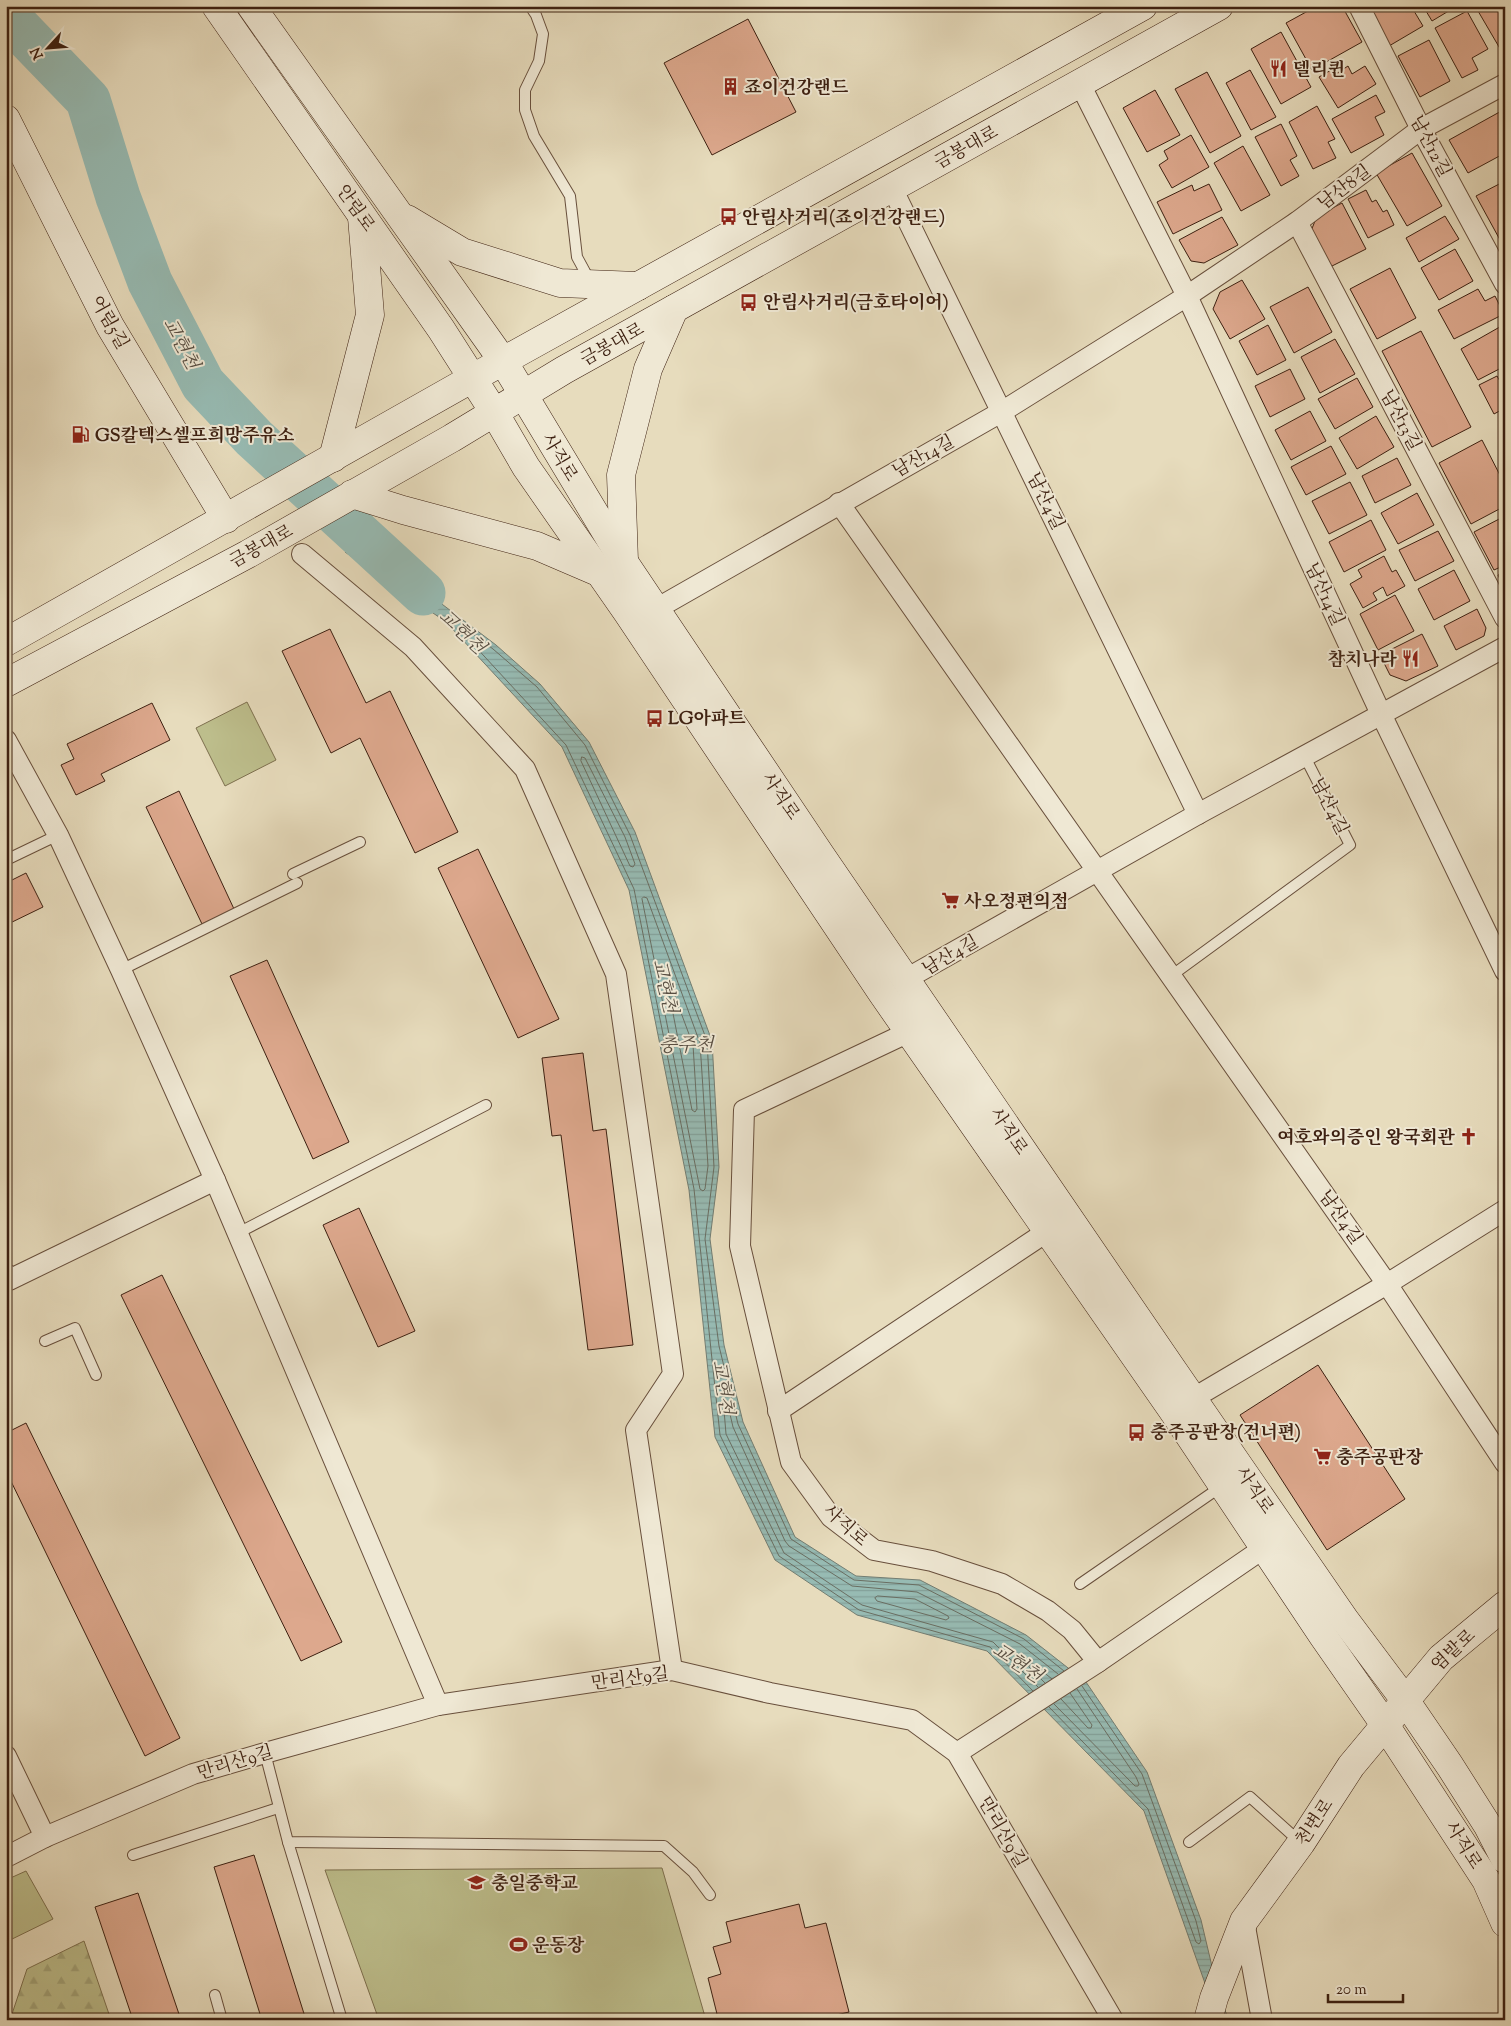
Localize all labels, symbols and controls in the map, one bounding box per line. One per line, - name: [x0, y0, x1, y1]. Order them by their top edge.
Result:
- north arrow: [22, 22, 72, 72]
- text: N: [27, 43, 50, 62]
- place label: 델리퀸: [1293, 58, 1345, 84]
- restaurant icon: 델리퀸: [1269, 59, 1289, 79]
- place label: 죠이건강랜드: [744, 76, 849, 102]
- building icon: 죠이건강랜드: [720, 77, 740, 97]
- street label: 남산12길: [1402, 111, 1456, 182]
- street label: 금봉대로: [930, 121, 1004, 177]
- street label: 남산8길: [1313, 160, 1377, 217]
- street label: 안림로: [329, 180, 380, 238]
- place label: 안림사거리(죠이건강랜드): [742, 206, 945, 232]
- bus stop icon: 안림사거리(죠이건강랜드): [718, 207, 738, 227]
- street label: 어림5길: [83, 291, 134, 355]
- place label: 안림사거리(금호타이어): [763, 291, 949, 317]
- bus stop icon: 안림사거리(금호타이어): [739, 292, 759, 312]
- water label: 교현천: [155, 314, 205, 376]
- street label: 금봉대로: [576, 318, 650, 374]
- street label: 남산13길: [1372, 386, 1426, 456]
- place label: GS칼텍스셀프희망주유소: [95, 424, 295, 450]
- fuel station icon: GS칼텍스셀프희망주유소: [71, 425, 91, 445]
- street label: 사직로: [534, 429, 583, 487]
- street label: 남산14길: [888, 430, 960, 485]
- street label: 남산4길: [1019, 469, 1069, 535]
- street label: 금봉대로: [225, 520, 299, 576]
- street label: 남산14길: [1297, 559, 1349, 631]
- water label: 교현천: [432, 604, 492, 663]
- place label: 참치나라: [1327, 648, 1398, 674]
- restaurant icon: 참치나라: [1401, 649, 1421, 669]
- place label: LG아파트: [668, 707, 746, 733]
- bus stop icon: LG아파트: [644, 708, 664, 728]
- street label: 사직로: [754, 768, 805, 826]
- street label: 남산4길: [1303, 774, 1354, 840]
- place label: 사오정편의점: [964, 890, 1068, 916]
- supermarket icon: 사오정편의점: [940, 891, 960, 911]
- street label: 남산4길: [918, 930, 984, 983]
- water label: 교현천: [644, 957, 683, 1018]
- water label: 충주천: [658, 1033, 715, 1060]
- street label: 사직로: [982, 1103, 1033, 1161]
- place label: 여호와의증인 왕국회관: [1277, 1126, 1456, 1152]
- church icon: 여호와의증인 왕국회관: [1459, 1127, 1479, 1147]
- street label: 남산4길: [1311, 1186, 1368, 1251]
- water label: 교현천: [704, 1358, 739, 1418]
- place label: 충주공판장(건너편): [1150, 1421, 1301, 1447]
- bus stop icon: 충주공판장(건너편): [1126, 1422, 1146, 1442]
- place label: 충주공판장: [1336, 1446, 1424, 1472]
- supermarket icon: 충주공판장: [1312, 1447, 1332, 1467]
- street label: 사직로: [1228, 1462, 1279, 1520]
- street label: 사직로: [817, 1499, 873, 1554]
- street label: 염밭로: [1426, 1624, 1482, 1679]
- water label: 교현천: [986, 1637, 1048, 1692]
- street label: 만리산9길: [590, 1662, 671, 1698]
- street label: 만리산9길: [194, 1740, 277, 1788]
- street label: 만리산9길: [970, 1793, 1032, 1873]
- street label: 천변로: [1290, 1794, 1341, 1852]
- street label: 사직로: [1437, 1817, 1487, 1875]
- place label: 충일중학교: [491, 1872, 579, 1898]
- school or university icon: 충일중학교: [467, 1873, 487, 1893]
- place label: 운동장: [532, 1934, 585, 1960]
- sports icon: 운동장: [508, 1935, 528, 1955]
- scale bar: [1328, 1971, 1404, 2003]
- text: 20 m: [1336, 1980, 1367, 2001]

